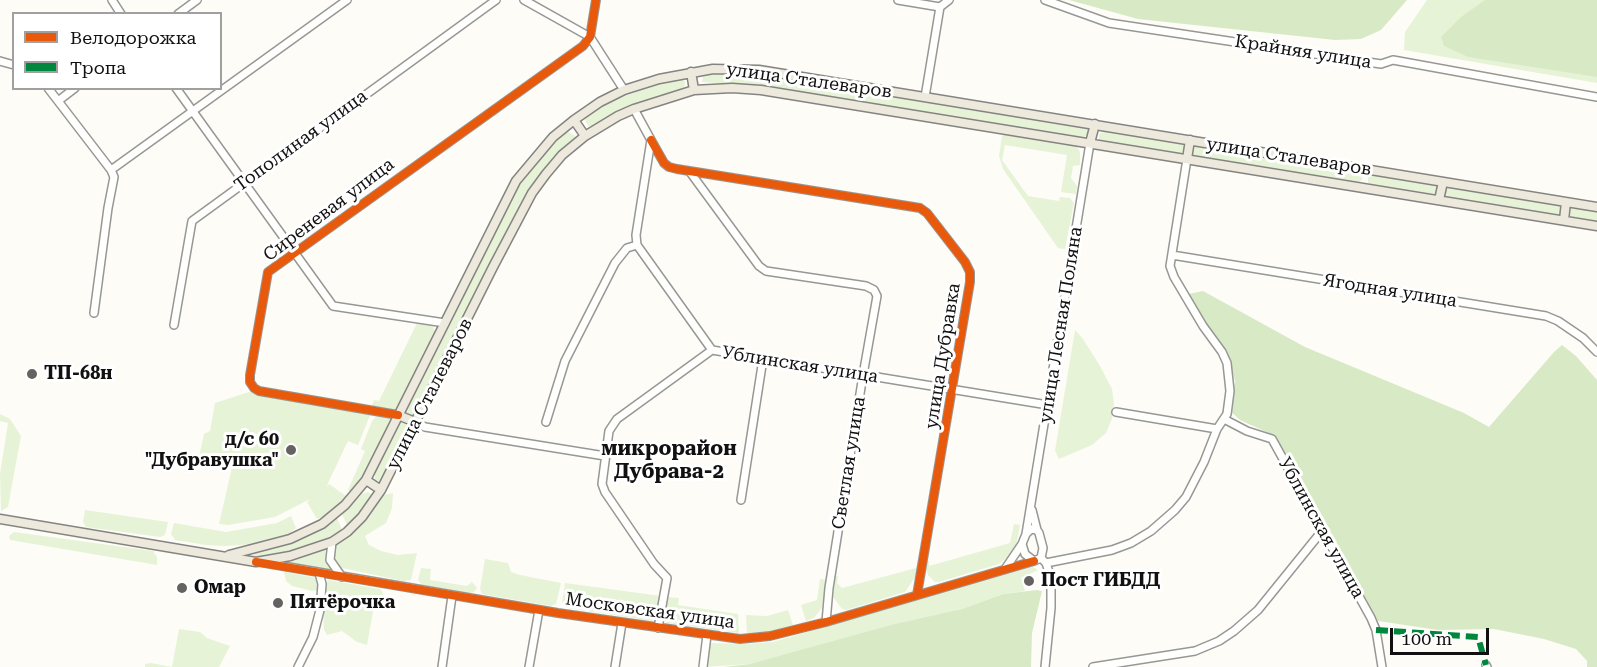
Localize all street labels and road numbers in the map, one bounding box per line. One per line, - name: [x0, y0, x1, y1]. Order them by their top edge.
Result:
- street label: Крайняя улица: [1233, 31, 1373, 73]
- street label: улица Сталеваров: [725, 59, 893, 103]
- street label: Тополиная улица: [230, 85, 372, 197]
- street label: улица Сталеваров: [1205, 133, 1373, 181]
- street label: Сиреневая улица: [259, 154, 399, 266]
- street label: улица Лесная Поляна: [1035, 225, 1087, 425]
- street label: Ягодная улица: [1322, 270, 1458, 312]
- street label: улица Дубравка: [921, 281, 965, 431]
- street label: улица Сталеваров: [383, 315, 477, 473]
- street label: Ублинская улица: [720, 342, 880, 388]
- street label: Светлая улица: [828, 395, 870, 531]
- street label: Ублинская улица: [1273, 454, 1369, 602]
- street label: Московская улица: [564, 588, 736, 634]

